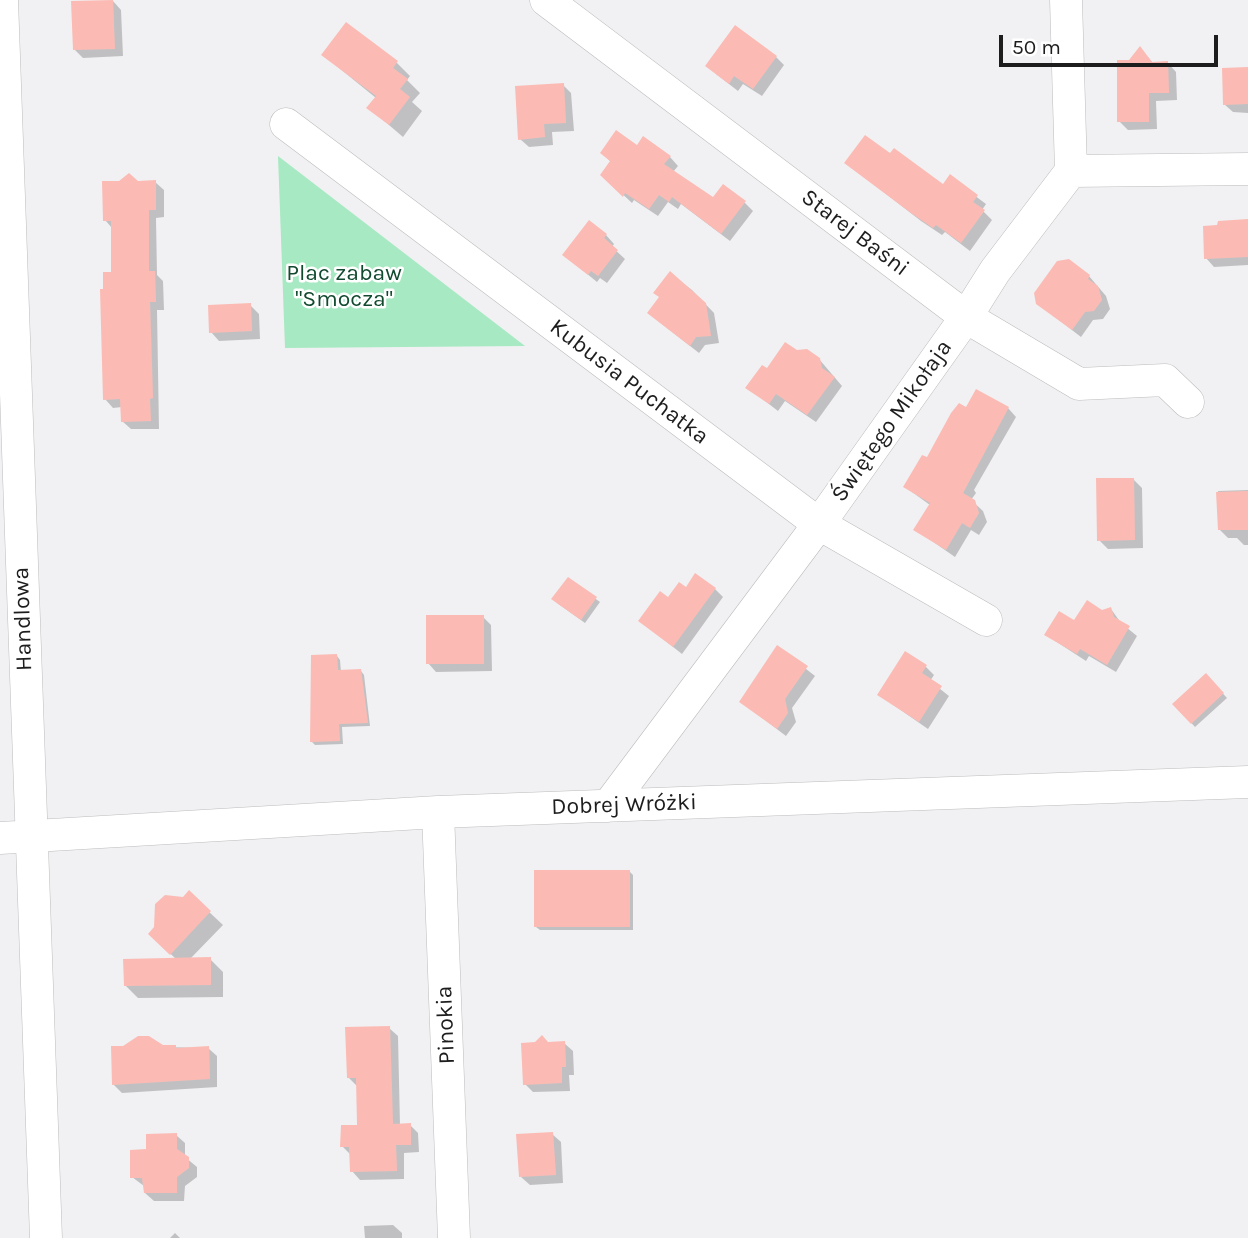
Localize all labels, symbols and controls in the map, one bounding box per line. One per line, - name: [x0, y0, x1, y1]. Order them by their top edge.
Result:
- scale bar: [1003, 21, 1222, 65]
- text: 50 m: [1012, 35, 1061, 59]
- street label: Starej Baśni: [796, 184, 914, 282]
- park label: Plac zabaw "Smocza": [286, 259, 402, 313]
- street label: Kubusia Puchatka: [544, 313, 714, 451]
- street label: Świętego Mikołaja: [826, 335, 958, 507]
- street label: Handlowa: [7, 567, 39, 671]
- street label: Dobrej Wróżki: [551, 789, 697, 821]
- street label: Pinokia: [431, 985, 461, 1065]

